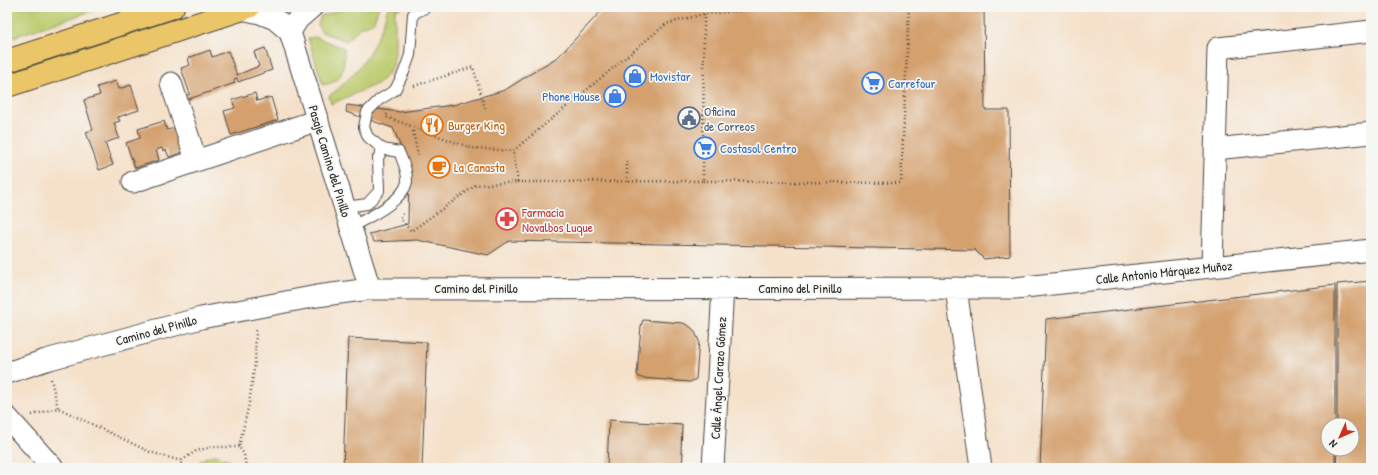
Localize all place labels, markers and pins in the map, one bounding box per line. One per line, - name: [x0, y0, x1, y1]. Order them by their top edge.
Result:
- shop icon: Movistar: [622, 63, 648, 89]
- place label: Movistar: [650, 67, 691, 85]
- supermarket icon: Carrefour: [860, 70, 886, 96]
- place label: Carrefour: [888, 74, 936, 92]
- shop icon: Phone House: [602, 83, 628, 109]
- place label: Phone House: [542, 87, 600, 105]
- place label: Oficina de Correos: [704, 102, 755, 135]
- public building icon: Oficina de Correos: [676, 105, 702, 131]
- restaurant icon: Burger King: [419, 112, 445, 138]
- place label: Burger King: [448, 116, 505, 134]
- supermarket icon: Costasol Centro: [692, 135, 718, 161]
- place label: Costasol Centro: [720, 139, 797, 157]
- cafe icon: La Canasta: [426, 154, 452, 180]
- place label: La Canasta: [454, 158, 505, 176]
- place label: Farmacia Novalbos Luque: [521, 203, 593, 236]
- pharmacy icon: Farmacia Novalbos Luque: [494, 206, 520, 232]

